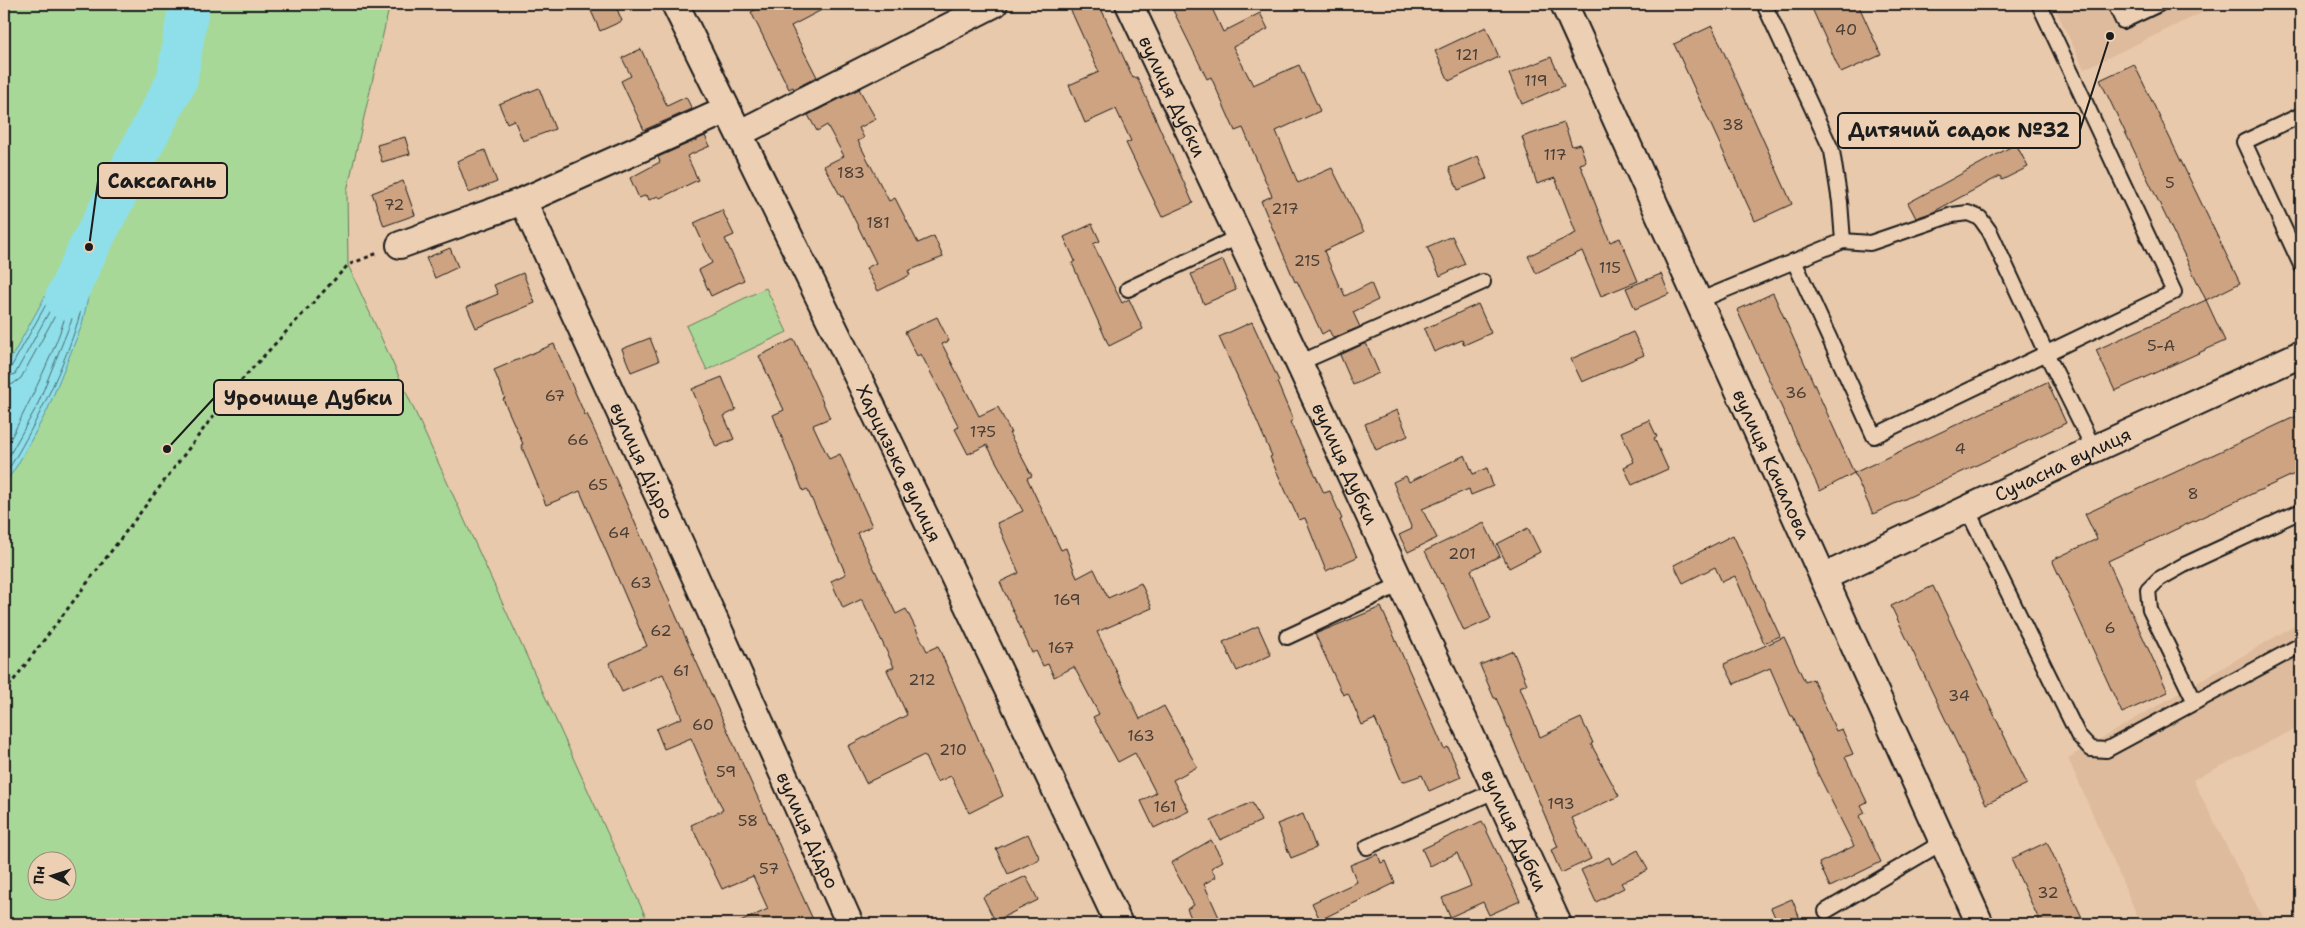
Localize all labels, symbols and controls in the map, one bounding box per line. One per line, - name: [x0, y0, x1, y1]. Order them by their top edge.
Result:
- house number: 40: [1835, 19, 1857, 40]
- street label: вулиця Дубки: [1133, 32, 1212, 161]
- house number: 121: [1456, 44, 1478, 65]
- house number: 119: [1524, 70, 1548, 91]
- callout: Дитячий садок №32: [1838, 113, 2080, 148]
- house number: 38: [1722, 114, 1744, 135]
- text: Дитячий садок №32: [1848, 117, 2070, 143]
- house number: 117: [1543, 144, 1567, 165]
- house number: 183: [837, 162, 865, 183]
- callout: Саксагань: [98, 163, 227, 198]
- text: Саксагань: [107, 168, 217, 194]
- house number: 5: [2165, 172, 2175, 193]
- house number: 72: [383, 194, 405, 215]
- house number: 217: [1271, 198, 1299, 219]
- house number: 181: [866, 212, 890, 233]
- house number: 215: [1294, 250, 1320, 271]
- house number: 115: [1599, 257, 1621, 278]
- house number: 5-А: [2147, 335, 2175, 356]
- callout: Урочище Дубки: [214, 380, 403, 415]
- street label: Харцизька вулиця: [850, 380, 947, 546]
- house number: 36: [1785, 382, 1807, 403]
- text: Урочище Дубки: [224, 385, 393, 411]
- house number: 67: [545, 385, 565, 406]
- street label: вулиця Качалова: [1727, 386, 1816, 543]
- street label: вулиця Дідро: [604, 398, 679, 523]
- street label: вулиця Дубки: [1306, 399, 1384, 529]
- house number: 175: [970, 421, 996, 442]
- street label: Сучасна вулиця: [1990, 422, 2135, 507]
- house number: 66: [567, 429, 589, 450]
- house number: 4: [1954, 438, 1966, 459]
- house number: 65: [588, 474, 608, 495]
- house number: 8: [2187, 483, 2199, 504]
- house number: 64: [608, 522, 630, 543]
- house number: 201: [1448, 543, 1476, 564]
- house number: 63: [630, 572, 652, 593]
- house number: 169: [1053, 589, 1081, 610]
- house number: 6: [2104, 617, 2116, 638]
- house number: 62: [650, 620, 672, 641]
- house number: 167: [1048, 637, 1074, 658]
- house number: 61: [673, 660, 689, 681]
- house number: 212: [908, 669, 936, 690]
- house number: 34: [1948, 685, 1970, 706]
- house number: 60: [692, 714, 714, 735]
- house number: 163: [1127, 725, 1155, 746]
- house number: 210: [939, 739, 967, 760]
- house number: 59: [716, 761, 736, 782]
- street label: вулиця Дубки: [1475, 766, 1553, 896]
- street label: вулиця Дідро: [771, 768, 845, 893]
- house number: 193: [1547, 793, 1575, 814]
- house number: 161: [1154, 796, 1176, 817]
- house number: 58: [738, 810, 758, 831]
- north arrow: [28, 850, 78, 900]
- house number: 57: [759, 858, 779, 879]
- text: Пн: [29, 865, 49, 885]
- house number: 32: [2037, 882, 2059, 903]

